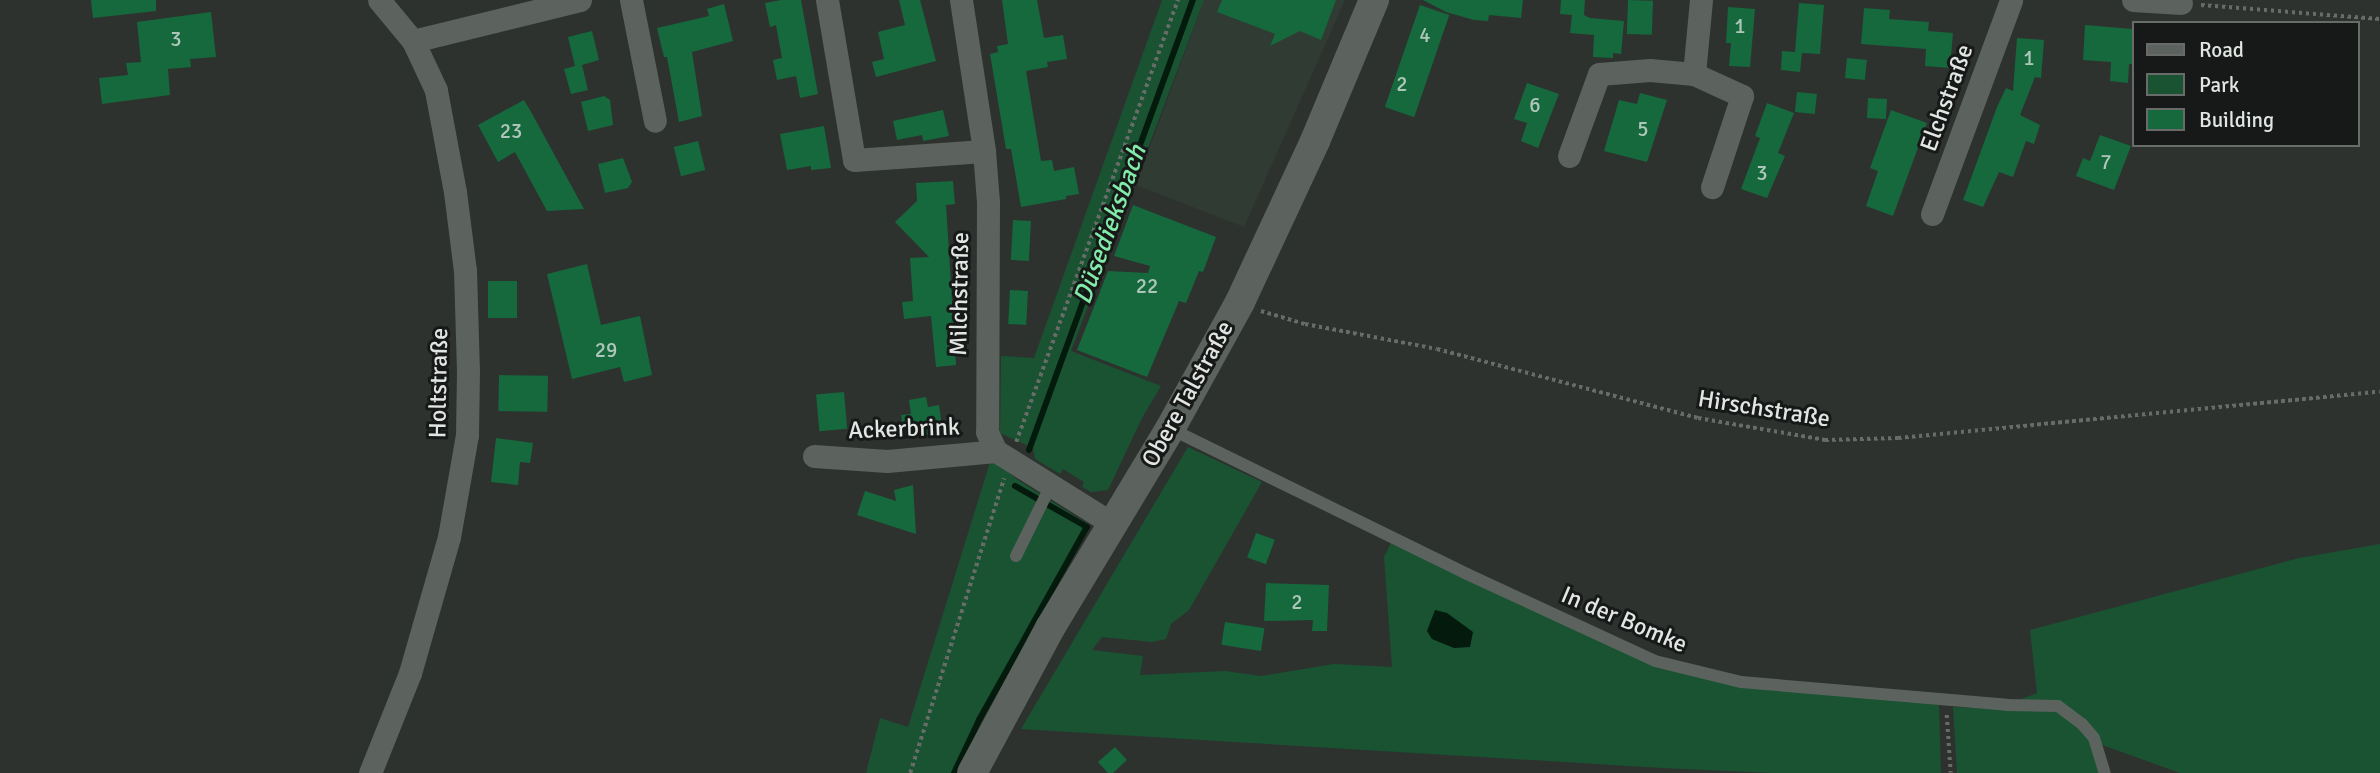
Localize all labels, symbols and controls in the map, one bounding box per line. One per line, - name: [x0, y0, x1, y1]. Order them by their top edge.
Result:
- house number: 1: [1734, 13, 1746, 39]
- legend: [2132, 21, 2359, 147]
- house number: 4: [1419, 22, 1431, 48]
- house number: 3: [170, 26, 182, 52]
- text: Road: [2199, 37, 2244, 63]
- street label: Elchstraße: [1914, 41, 1980, 155]
- house number: 1: [2023, 45, 2035, 71]
- house number: 2: [1396, 71, 1408, 97]
- text: Park: [2199, 72, 2239, 98]
- house number: 6: [1529, 92, 1541, 118]
- text: Building: [2199, 107, 2274, 133]
- house number: 5: [1637, 116, 1649, 142]
- house number: 23: [500, 118, 522, 144]
- water label: Düsedieksbach: [1068, 141, 1154, 309]
- house number: 7: [2100, 149, 2112, 175]
- house number: 3: [1756, 160, 1768, 186]
- street label: Milchstraße: [945, 232, 975, 356]
- house number: 22: [1136, 273, 1158, 299]
- street label: Obere Talstraße: [1136, 316, 1240, 472]
- street label: Holtstraße: [424, 328, 454, 438]
- house number: 29: [595, 337, 617, 363]
- street label: Hirschstraße: [1696, 384, 1832, 434]
- street label: Ackerbrink: [848, 413, 960, 445]
- street label: In der Bomke: [1557, 581, 1691, 659]
- house number: 2: [1291, 589, 1303, 615]

